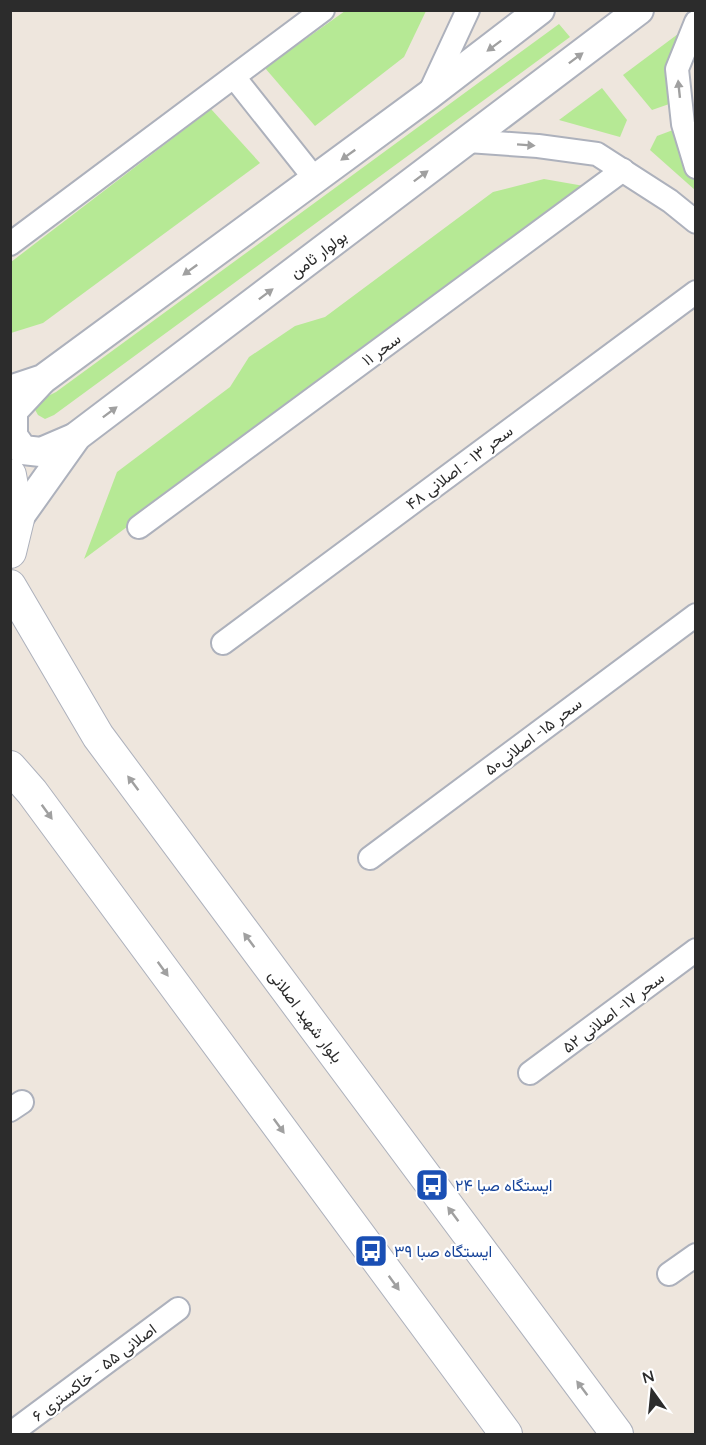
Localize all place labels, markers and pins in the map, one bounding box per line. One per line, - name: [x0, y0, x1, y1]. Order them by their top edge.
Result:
- bus stop icon: ایستگاه صبا ۲۴: [414, 1167, 450, 1203]
- place label: ایستگاه صبا ۲۴: [455, 1175, 553, 1195]
- bus stop icon: ایستگاه صبا ۳۹: [353, 1233, 389, 1269]
- place label: ایستگاه صبا ۳۹: [394, 1241, 492, 1261]

